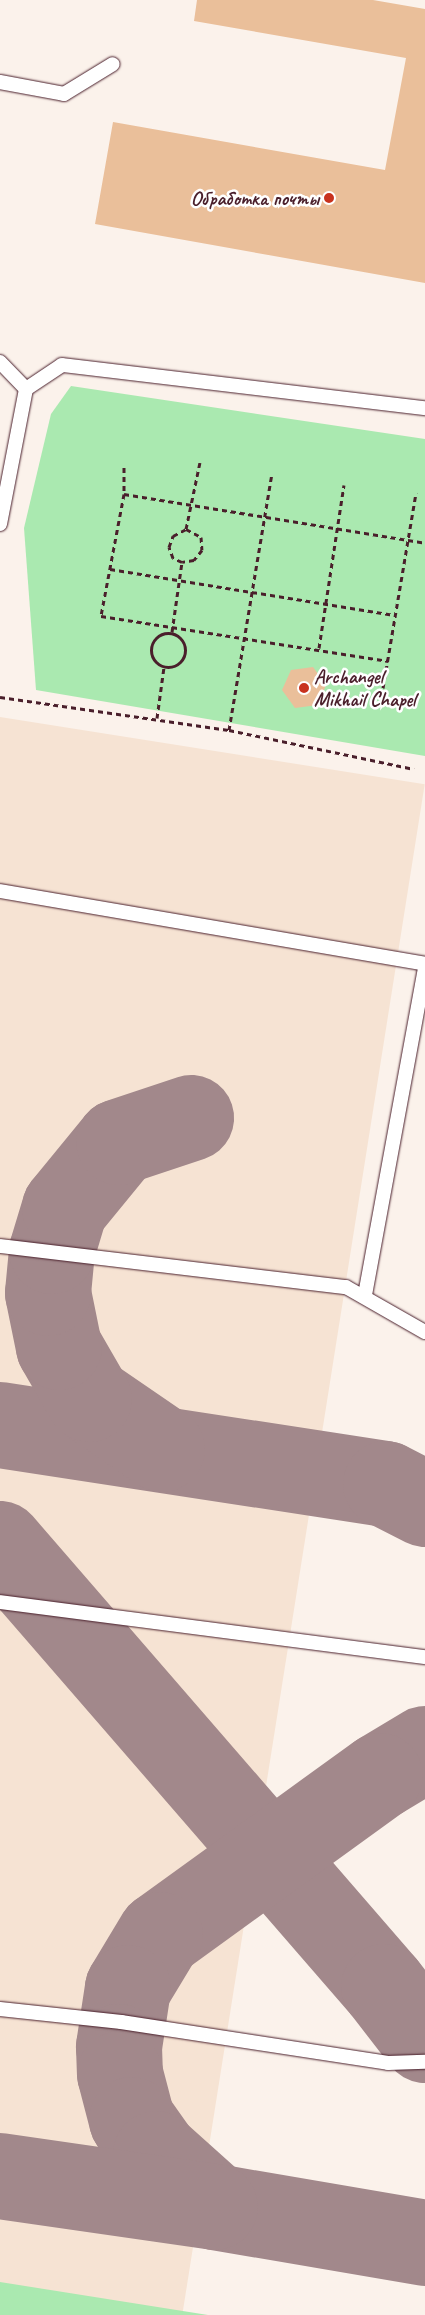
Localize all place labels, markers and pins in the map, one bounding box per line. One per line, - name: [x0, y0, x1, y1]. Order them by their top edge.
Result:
- place label: Обработка почты: [190, 186, 319, 210]
- marker: Обработка почты: [323, 192, 335, 204]
- place label: Archangel Mikhail Chapel: [314, 664, 416, 711]
- marker: Archangel Mikhail Chapel: [298, 682, 310, 694]

